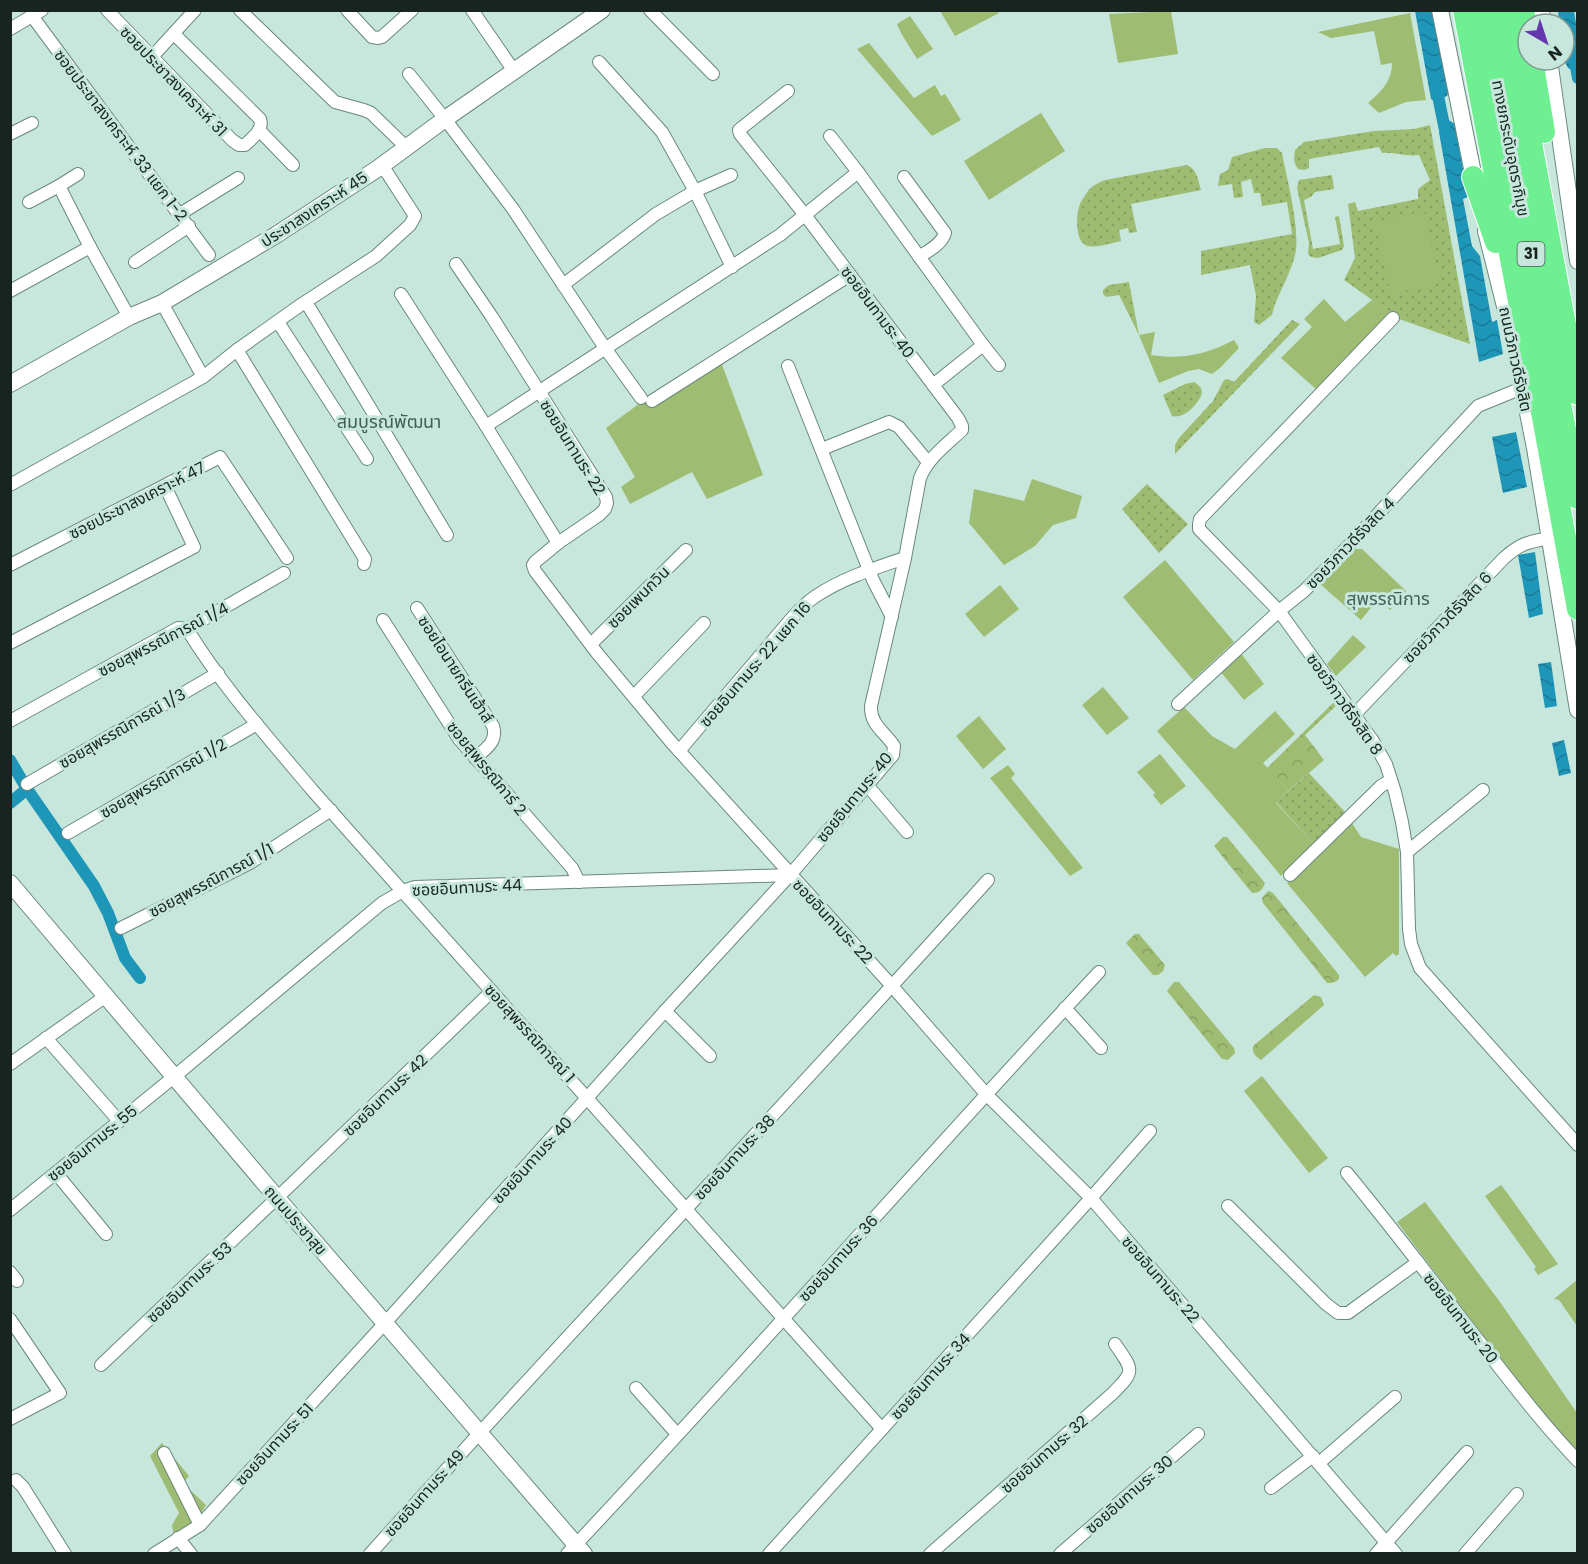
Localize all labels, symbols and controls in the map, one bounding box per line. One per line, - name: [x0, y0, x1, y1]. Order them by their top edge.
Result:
- north arrow: [1516, 12, 1576, 72]
- street label: ซอยประชาสงเคราะห์ 31: [115, 21, 233, 142]
- text: N: [1543, 41, 1567, 66]
- street label: ซอยประชาสงเคราะห์ 33 แยก 1-2: [48, 45, 193, 226]
- street label: ทางยกระดับอุตราภิมุข: [1486, 78, 1535, 218]
- street label: ประชาสงเคราะห์ 45: [256, 166, 372, 253]
- road number: 31: [1518, 242, 1544, 266]
- street label: ซอยอินทามระ 40: [835, 261, 920, 363]
- street label: ถนนวิภาวดีรังสิต: [1493, 305, 1538, 414]
- street label: ซอยอินทามระ 22: [534, 395, 611, 499]
- district label: สมบูรณ์พัฒนา: [337, 409, 441, 434]
- street label: ซอยประชาสงเคราะห์ 47: [65, 456, 210, 545]
- street label: ซอยวิภาวดีรังสิต 4: [1301, 492, 1400, 594]
- street label: ซอยเพนกวิน: [602, 561, 675, 634]
- street label: ซอยวิภาวดีรังสิต 6: [1398, 566, 1497, 668]
- district label: สุพรรณิการ: [1346, 586, 1430, 611]
- street label: ซอยอินทามระ 22 แยก 16: [694, 596, 817, 732]
- street label: ซอยสุพรรณิการณ์ 1/4: [94, 597, 232, 682]
- street label: ซอยไอนายกรีนเฮ้าส์: [412, 611, 499, 727]
- street label: ซอยวิภาวดีรังสิต 8: [1301, 649, 1388, 760]
- street label: ซอยสุพรรณิการณ์ 1/3: [55, 683, 190, 774]
- street label: ซอยสุพรรณิการ์ 2: [441, 716, 532, 820]
- street label: ซอยสุพรรณิการณ์ 1/2: [96, 733, 231, 824]
- street label: ซอยอินทามระ 40: [811, 747, 898, 847]
- street label: ซอยสุพรรณิการณ์ 1/1: [145, 838, 278, 923]
- street label: ซอยอินทามระ 44: [411, 873, 523, 902]
- street label: ซอยอินทามระ 22: [787, 874, 878, 969]
- street label: ซอยสุพรรณิการณ์ 1: [479, 979, 580, 1088]
- street label: ซอยอินทามระ 42: [338, 1049, 433, 1142]
- street label: ซอยอินทามระ 55: [42, 1100, 142, 1187]
- street label: ซอยอินทามระ 38: [689, 1109, 780, 1205]
- street label: ซอยอินทามระ 40: [487, 1112, 578, 1209]
- street label: ถนนประชาสุข: [259, 1181, 332, 1260]
- street label: ซอยอินทามระ 36: [793, 1210, 884, 1307]
- street label: ซอยอินทามระ 22: [1116, 1231, 1205, 1328]
- street label: ซอยอินทามระ 53: [141, 1237, 237, 1328]
- street label: ซอยอินทามระ 20: [1418, 1268, 1503, 1368]
- street label: ซอยอินทามระ 34: [885, 1328, 976, 1425]
- street label: ซอยอินทามระ 51: [230, 1398, 319, 1491]
- street label: ซอยอินทามระ 32: [996, 1410, 1093, 1499]
- street label: ซอยอินทามระ 49: [379, 1445, 470, 1542]
- street label: ซอยอินทามระ 30: [1080, 1450, 1178, 1539]

